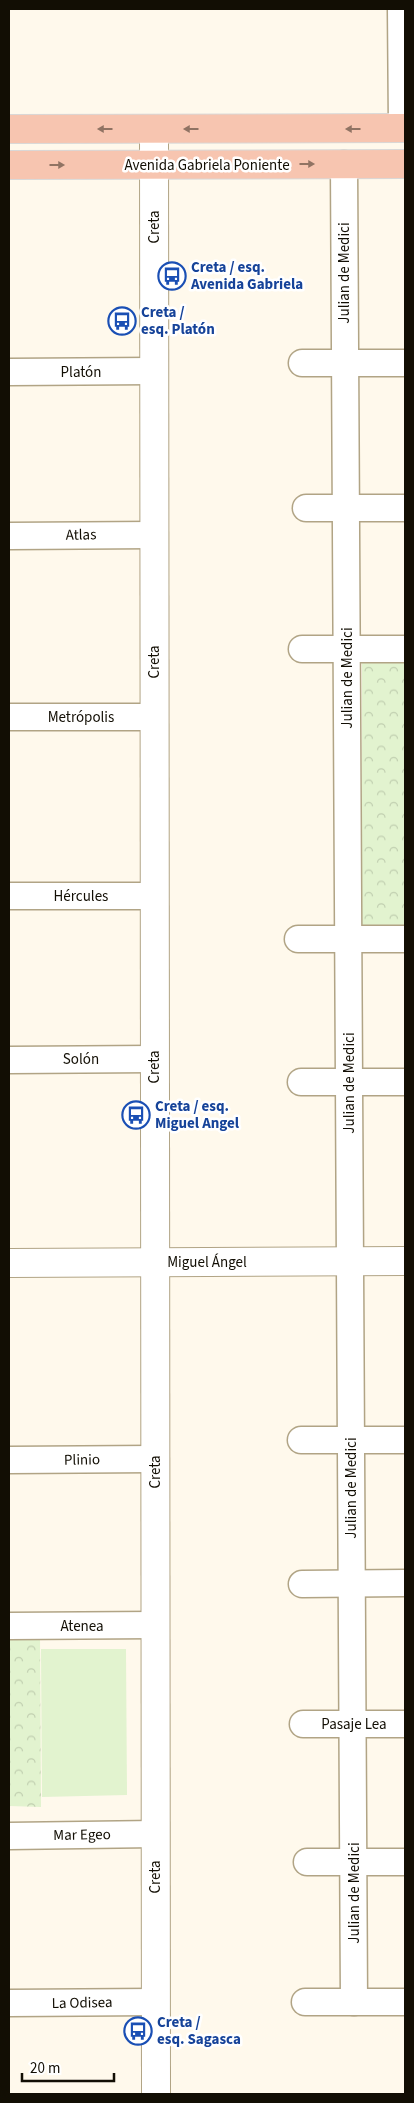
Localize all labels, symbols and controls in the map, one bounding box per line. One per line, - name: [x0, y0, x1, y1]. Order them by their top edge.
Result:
- one-way arrow: [97, 125, 113, 133]
- one-way arrow: [182, 125, 198, 133]
- one-way arrow: [345, 125, 361, 133]
- street label: Avenida Gabriela Poniente: [124, 155, 290, 176]
- one-way arrow: [299, 160, 315, 168]
- one-way arrow: [50, 161, 66, 169]
- street label: Creta: [144, 210, 165, 244]
- street label: Julian de Medici: [334, 222, 355, 324]
- place label: Creta / esq. Avenida Gabriela: [190, 257, 303, 295]
- bus stop icon: Creta / esq. Avenida Gabriela: [157, 261, 187, 291]
- place label: Creta / esq. Platón: [141, 302, 215, 340]
- bus stop icon: Creta / esq. Platón: [107, 306, 137, 336]
- street label: Platón: [61, 362, 101, 383]
- street label: Atlas: [65, 524, 97, 546]
- street label: Julian de Medici: [337, 627, 358, 729]
- street label: Creta: [144, 645, 165, 679]
- street label: Metrópolis: [48, 707, 114, 728]
- street label: Hércules: [54, 886, 108, 907]
- street label: Julian de Medici: [339, 1032, 360, 1134]
- street label: Solón: [63, 1049, 99, 1070]
- street label: Creta: [144, 1050, 165, 1084]
- place label: Creta / esq. Miguel Angel: [155, 1096, 240, 1134]
- bus stop icon: Creta / esq. Miguel Angel: [121, 1100, 151, 1130]
- street label: Miguel Ángel: [167, 1252, 247, 1273]
- street label: Julian de Medici: [341, 1437, 362, 1539]
- street label: Plinio: [64, 1449, 100, 1471]
- street label: Creta: [145, 1455, 166, 1489]
- street label: Atenea: [60, 1616, 104, 1637]
- street label: Pasaje Lea: [321, 1714, 387, 1735]
- street label: Mar Egeo: [53, 1824, 111, 1846]
- street label: Julian de Medici: [344, 1842, 365, 1944]
- street label: Creta: [145, 1860, 166, 1894]
- street label: La Odisea: [51, 1992, 113, 2014]
- place label: Creta / esq. Sagasca: [157, 2012, 241, 2050]
- bus stop icon: Creta / esq. Sagasca: [123, 2016, 153, 2046]
- scale bar: [22, 2050, 115, 2082]
- text: 20 m: [30, 2058, 60, 2079]

